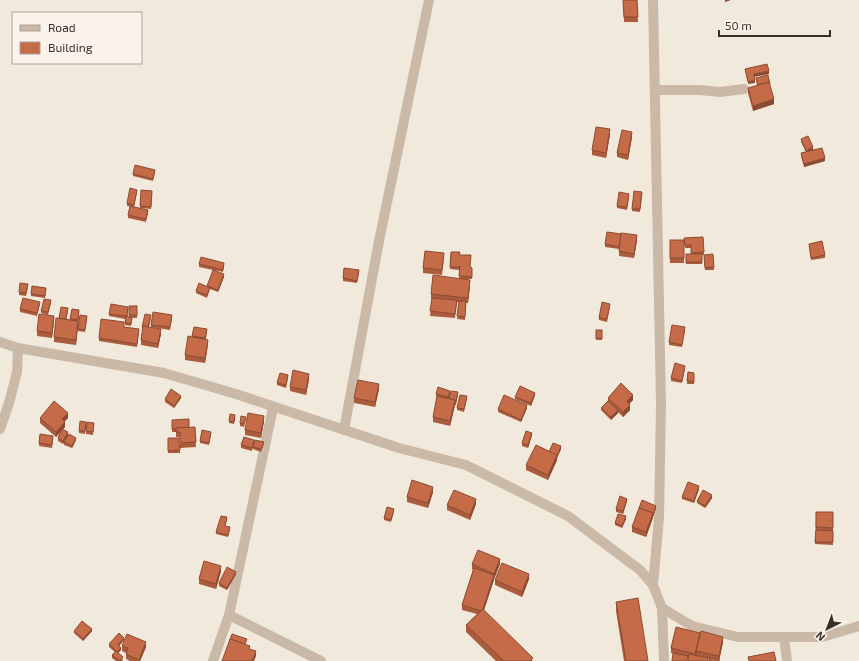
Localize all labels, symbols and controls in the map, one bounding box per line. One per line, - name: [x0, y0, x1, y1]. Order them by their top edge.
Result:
- legend: [12, 12, 142, 64]
- scale bar: [719, 12, 830, 38]
- text: 50 m: [725, 18, 752, 32]
- text: Road: [48, 20, 76, 34]
- text: Building: [48, 40, 93, 54]
- north arrow: [807, 609, 847, 649]
- text: N: [813, 629, 827, 644]

